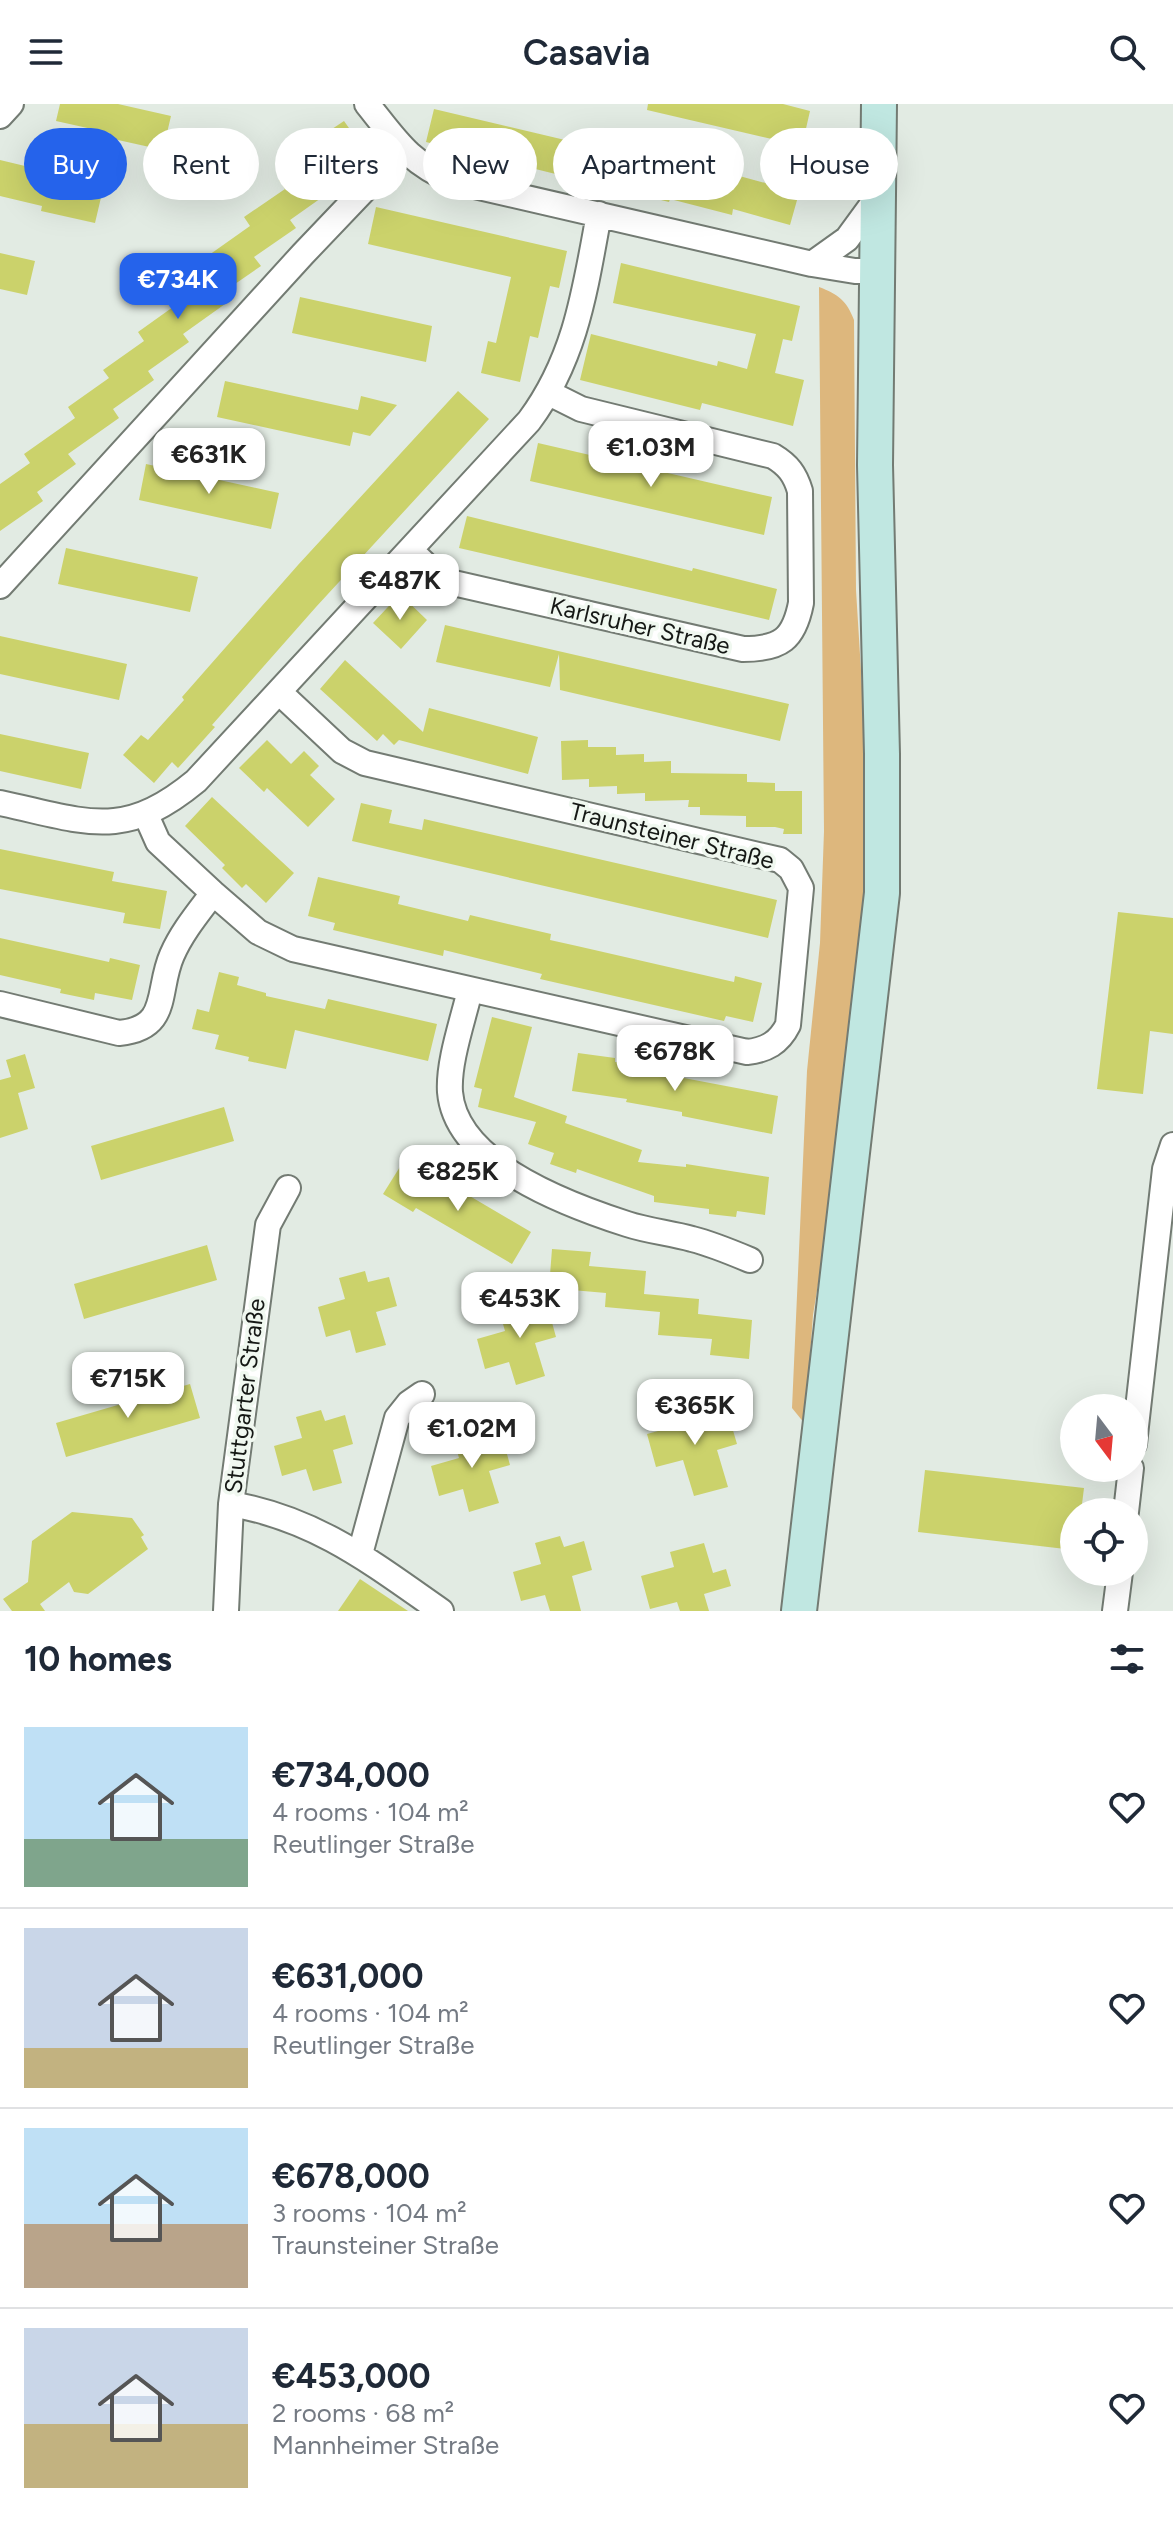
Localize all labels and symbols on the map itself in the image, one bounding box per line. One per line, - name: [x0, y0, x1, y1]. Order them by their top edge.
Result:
- pin: €734K: [122, 253, 234, 321]
- pin: €1.03M: [586, 421, 716, 489]
- pin: €631K: [153, 428, 265, 496]
- pin: €487K: [344, 554, 456, 622]
- street label: Karlsruher Straße: [547, 591, 733, 660]
- street label: Traunsteiner Straße: [567, 796, 777, 875]
- pin: €678K: [619, 1025, 731, 1093]
- pin: €825K: [402, 1145, 514, 1213]
- pin: €453K: [464, 1272, 576, 1340]
- street label: Stuttgarter Straße: [218, 1297, 271, 1495]
- pin: €715K: [72, 1352, 184, 1420]
- pin: €365K: [639, 1379, 751, 1447]
- north arrow: [1060, 1394, 1148, 1482]
- pin: €1.02M: [407, 1402, 537, 1470]

